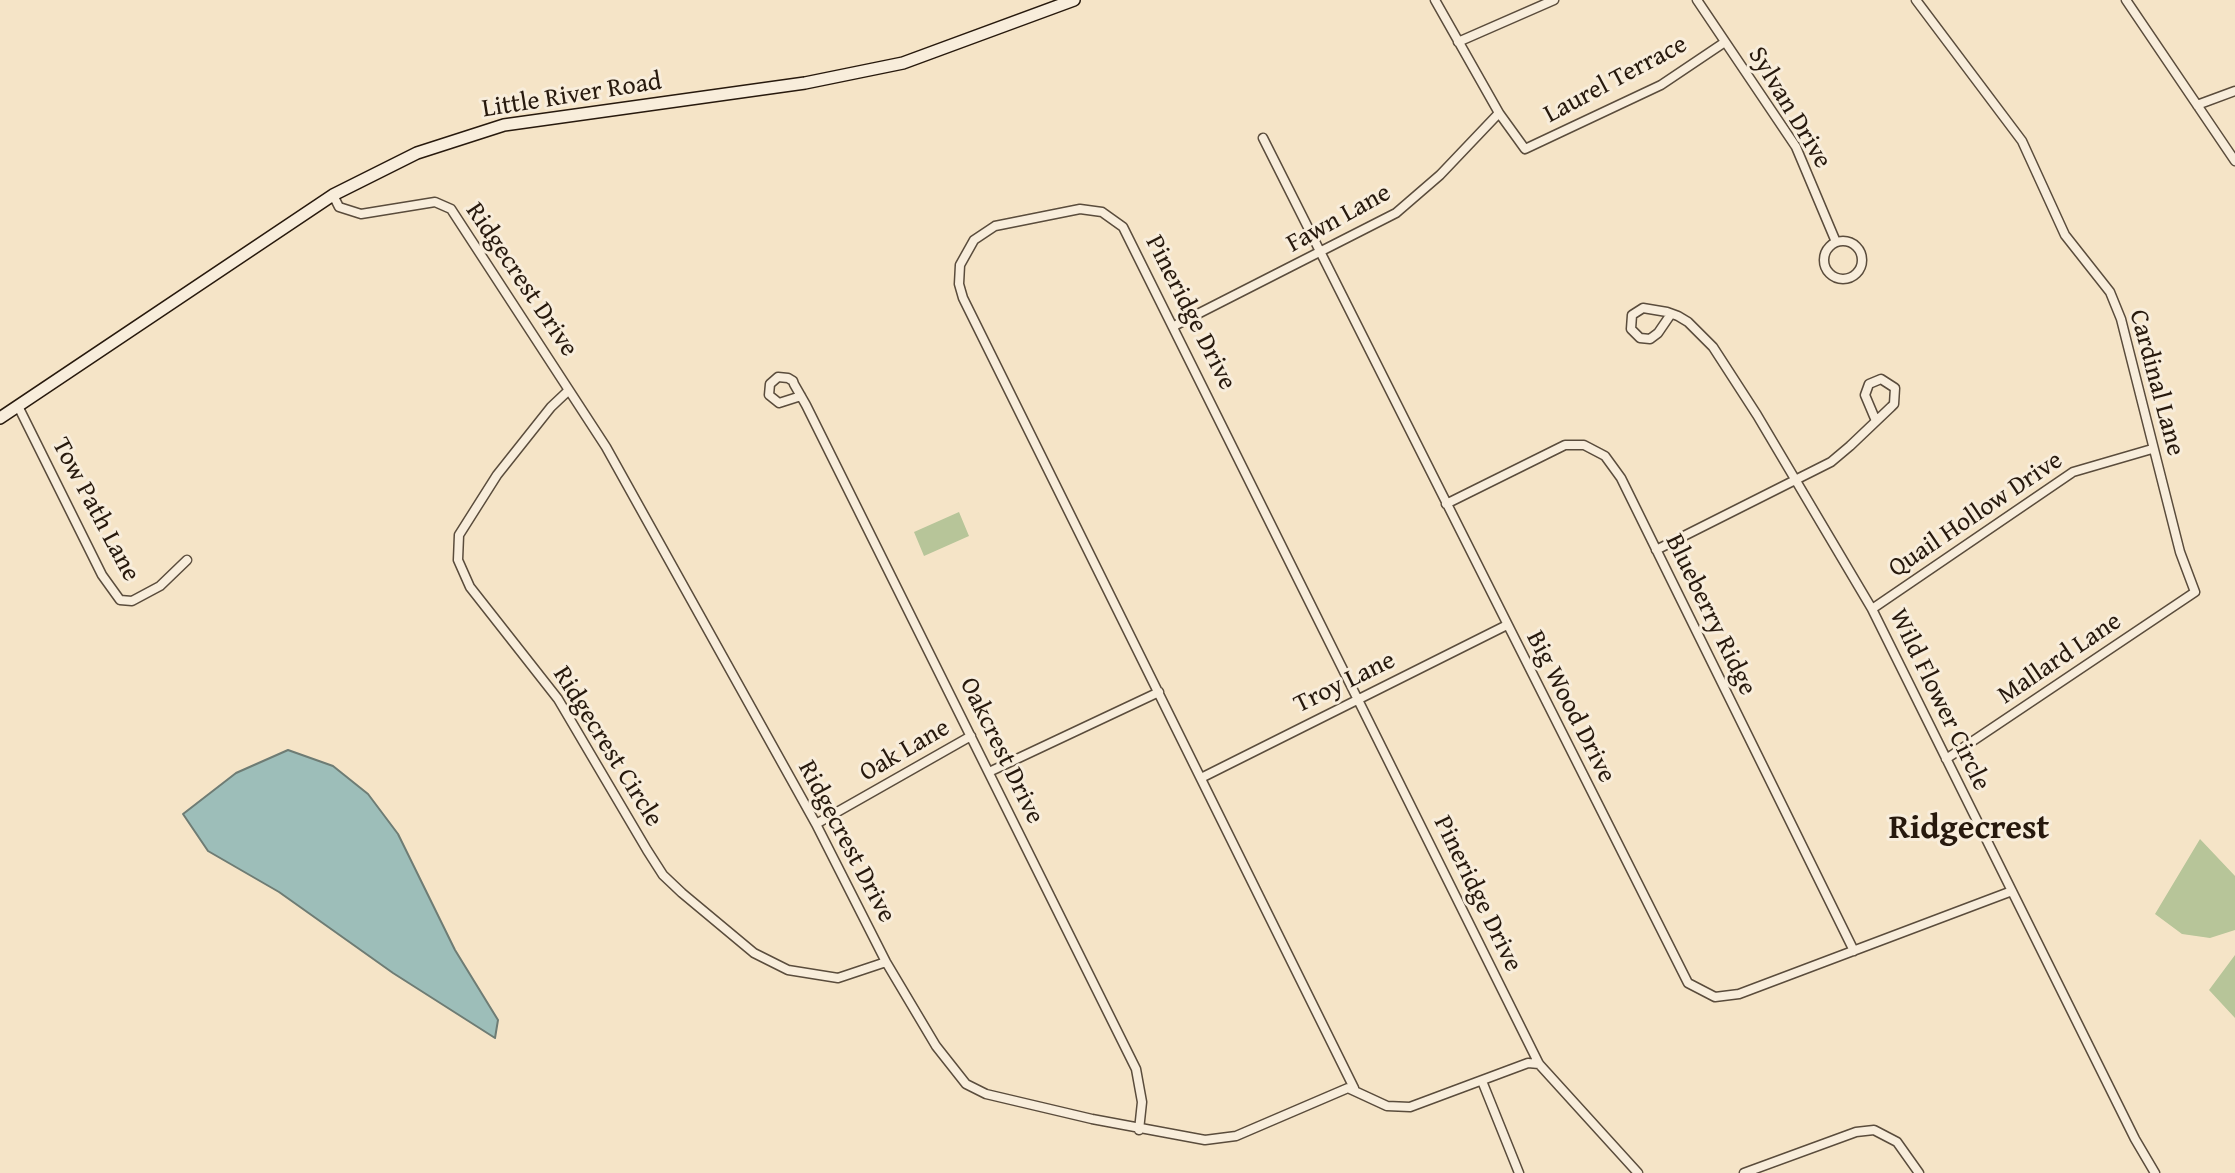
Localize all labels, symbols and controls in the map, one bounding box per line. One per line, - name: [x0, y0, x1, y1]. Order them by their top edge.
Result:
- street label: Laurel Terrace: [1539, 29, 1693, 131]
- street label: Sylvan Drive: [1741, 42, 1837, 174]
- street label: Little River Road: [480, 66, 664, 126]
- street label: Fawn Lane: [1282, 178, 1396, 260]
- street label: Ridgecrest Drive: [458, 197, 584, 363]
- street label: Pineridge Drive: [1138, 231, 1242, 395]
- street label: Cardinal Lane: [2122, 307, 2190, 459]
- street label: Tow Path Lane: [44, 433, 146, 587]
- street label: Quail Hollow Drive: [1883, 445, 2069, 585]
- street label: Blueberry Ridge: [1658, 529, 1762, 701]
- street label: Wild Flower Circle: [1882, 604, 1996, 796]
- street label: Mallard Lane: [1992, 606, 2128, 712]
- street label: Big Wood Drive: [1518, 626, 1622, 788]
- street label: Troy Lane: [1289, 645, 1401, 721]
- street label: Ridgecrest Circle: [545, 661, 669, 833]
- street label: Oakcrest Drive: [952, 673, 1050, 829]
- street label: Oak Lane: [854, 713, 956, 789]
- street label: Ridgecrest Drive: [790, 756, 902, 928]
- district label: Ridgecrest: [1889, 809, 2049, 849]
- street label: Pineridge Drive: [1426, 811, 1528, 977]

